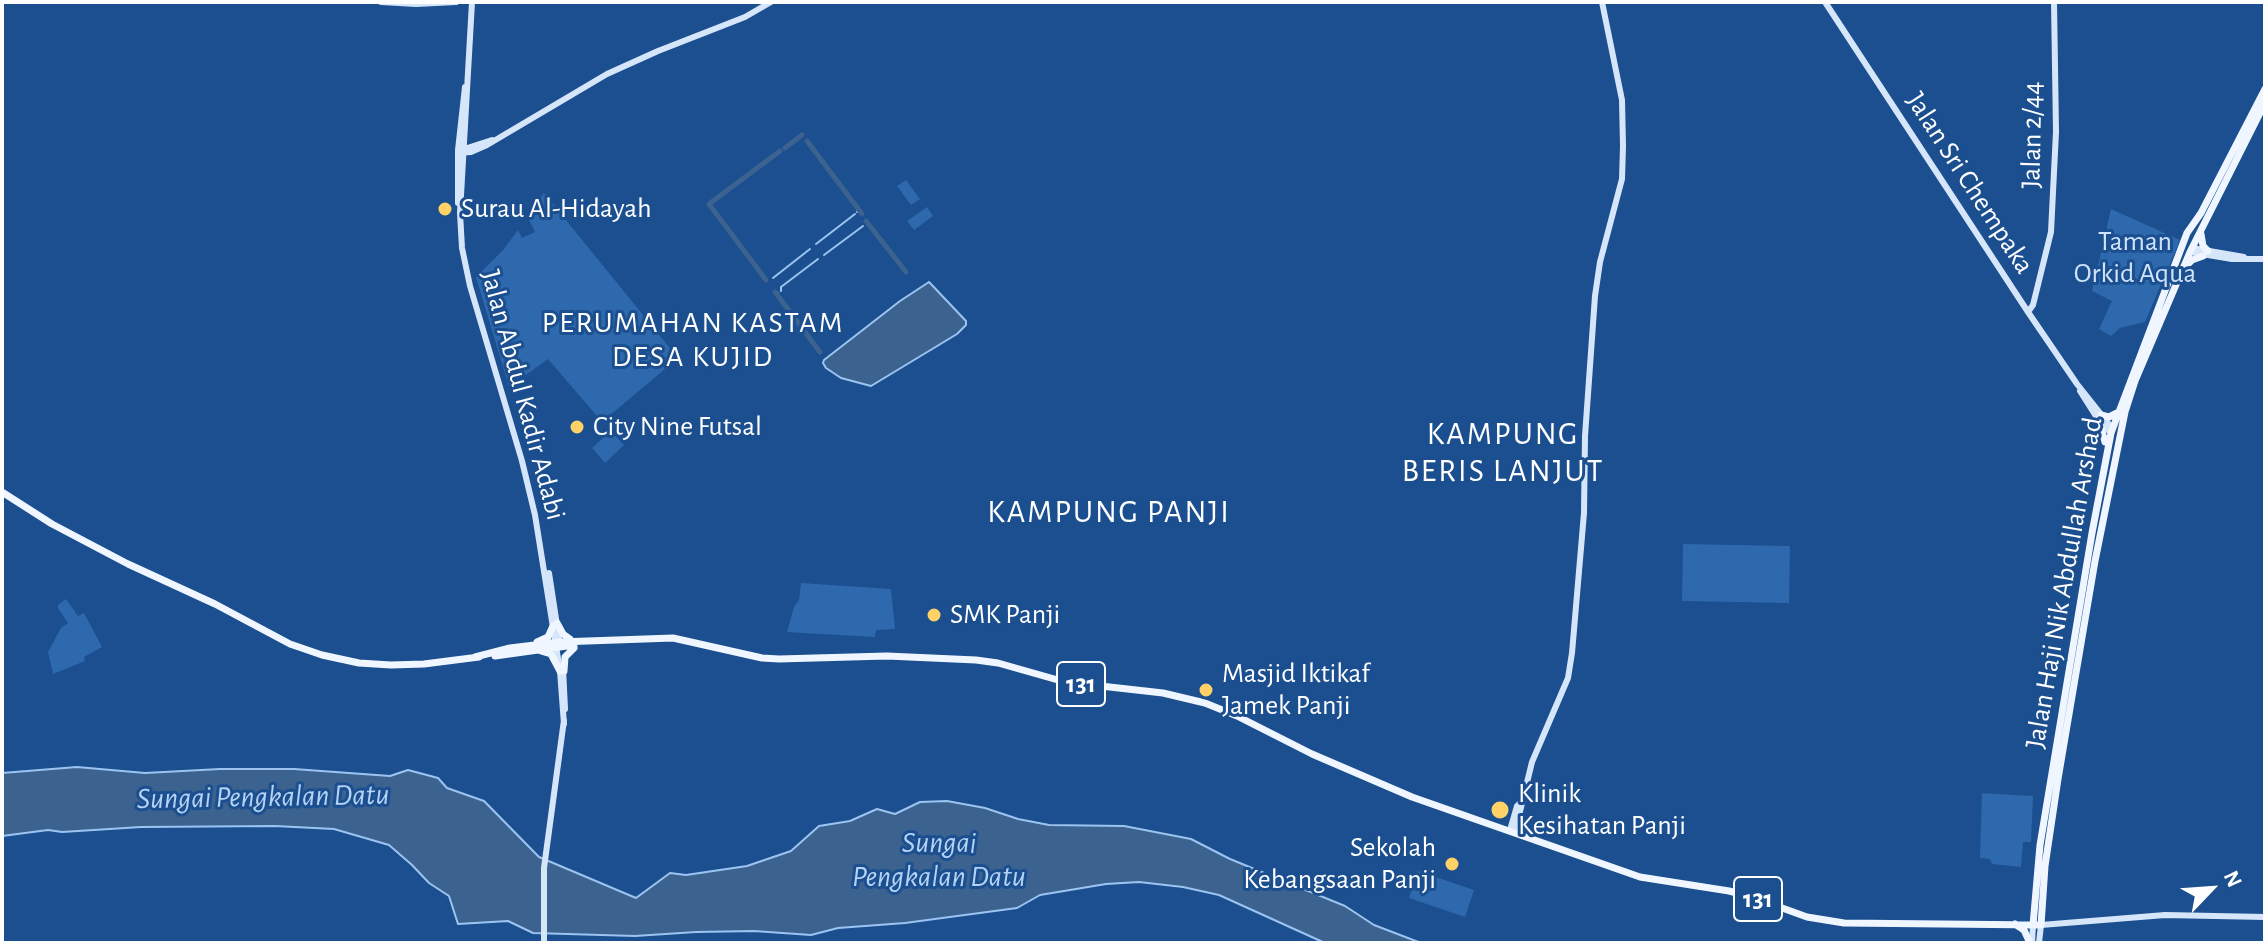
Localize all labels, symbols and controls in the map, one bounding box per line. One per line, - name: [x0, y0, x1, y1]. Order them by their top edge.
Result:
- street label: Jalan 2/44: [2014, 81, 2050, 189]
- street label: Jalan Sri Chempaka: [1899, 86, 2041, 280]
- place label: Surau Al-Hidayah: [461, 192, 652, 226]
- marker: Surau Al-Hidayah: [436, 200, 454, 218]
- park label: Taman Orkid Aqua: [2074, 225, 2196, 291]
- street label: Jalan Abdul Kadir Adabi: [473, 266, 573, 524]
- district label: PERUMAHAN KASTAM DESA KUJID: [542, 305, 844, 376]
- place label: City Nine Futsal: [593, 410, 762, 444]
- district label: KAMPUNG BERIS LANJUT: [1402, 415, 1604, 490]
- street label: Jalan Haji Nik Abdullah Arshad: [2018, 415, 2110, 751]
- marker: City Nine Futsal: [568, 418, 586, 436]
- district label: KAMPUNG PANJI: [987, 493, 1231, 531]
- place label: SMK Panji: [950, 598, 1060, 632]
- marker: SMK Panji: [925, 606, 943, 624]
- place label: Masjid Iktikaf Jamek Panji: [1222, 657, 1370, 723]
- road number: 131: [1057, 662, 1105, 706]
- marker: Masjid Iktikaf Jamek Panji: [1197, 681, 1215, 699]
- water label: Sungai Pengkalan Datu: [136, 777, 390, 817]
- place label: Klinik Kesihatan Panji: [1518, 777, 1686, 843]
- marker: Klinik Kesihatan Panji: [1489, 799, 1511, 821]
- water label: Sungai Pengkalan Datu: [852, 825, 1026, 896]
- place label: Sekolah Kebangsaan Panji: [1243, 831, 1436, 897]
- north arrow: [2171, 849, 2251, 929]
- marker: Sekolah Kebangsaan Panji: [1443, 855, 1461, 873]
- text: N: [2220, 867, 2246, 890]
- road number: 131: [1734, 877, 1782, 921]

